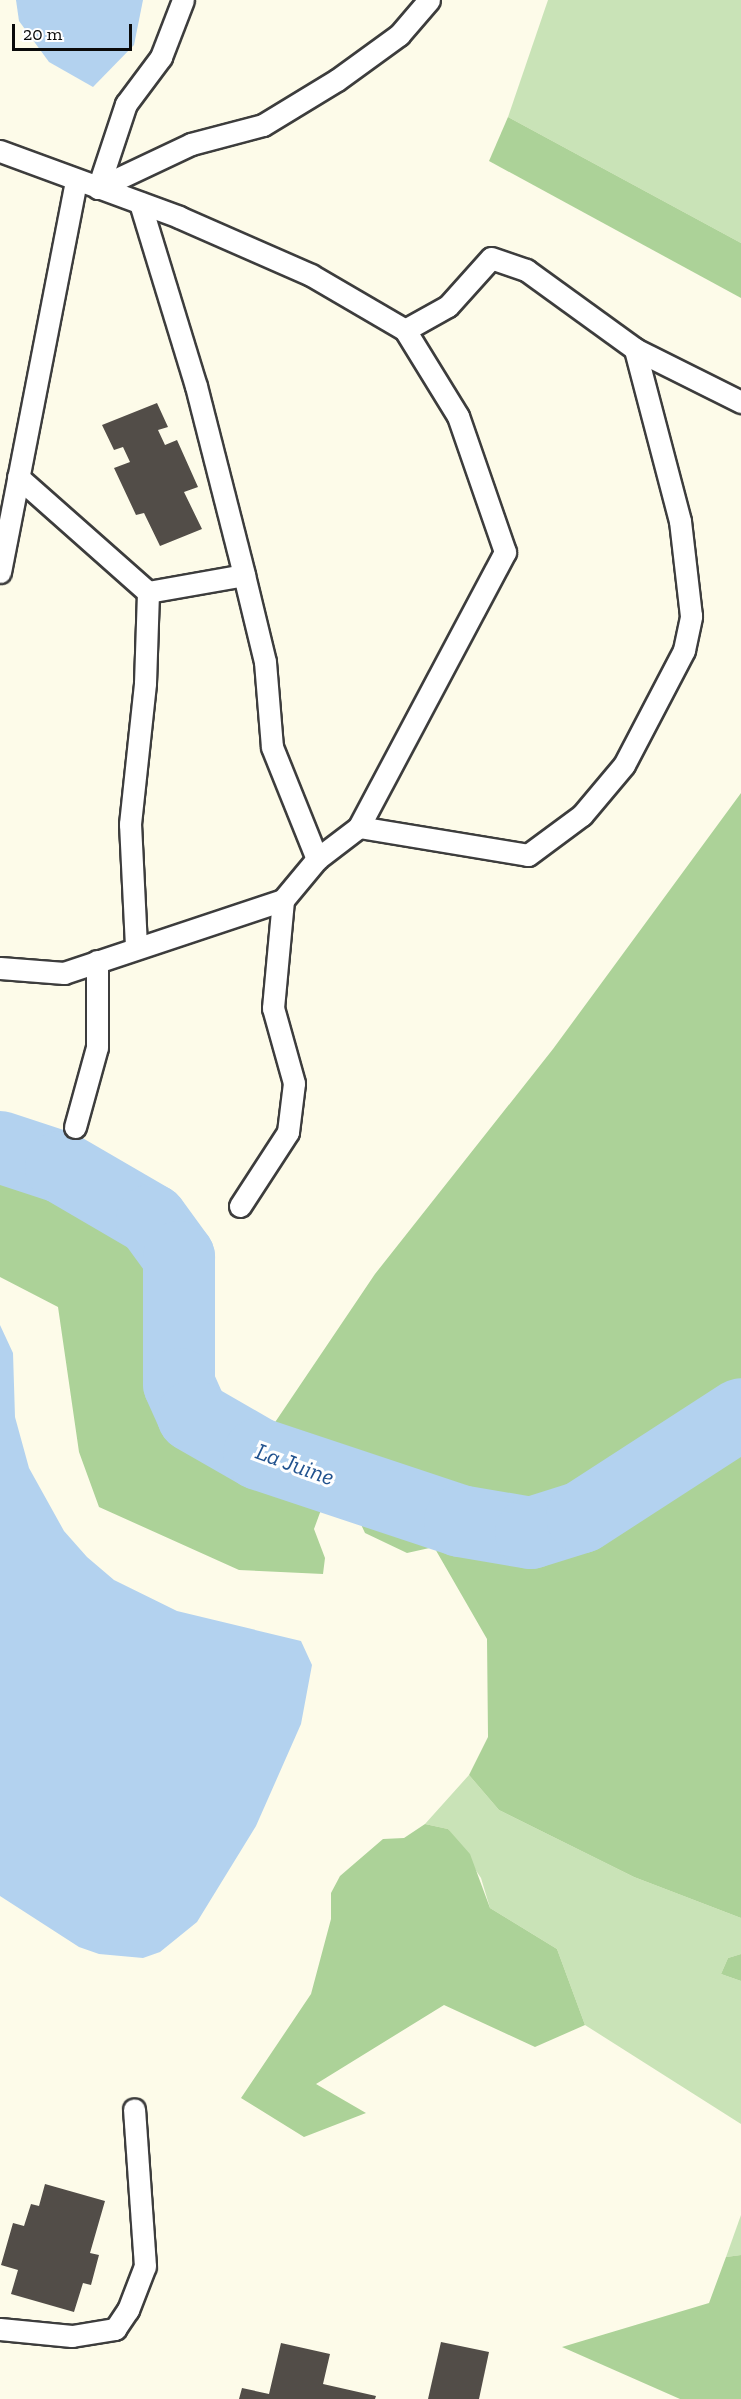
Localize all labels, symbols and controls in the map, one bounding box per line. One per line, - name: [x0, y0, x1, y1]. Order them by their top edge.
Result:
- scale bar: [15, 12, 135, 50]
- text: 20 m: [23, 23, 62, 45]
- water label: La Juine: [252, 1436, 338, 1492]

